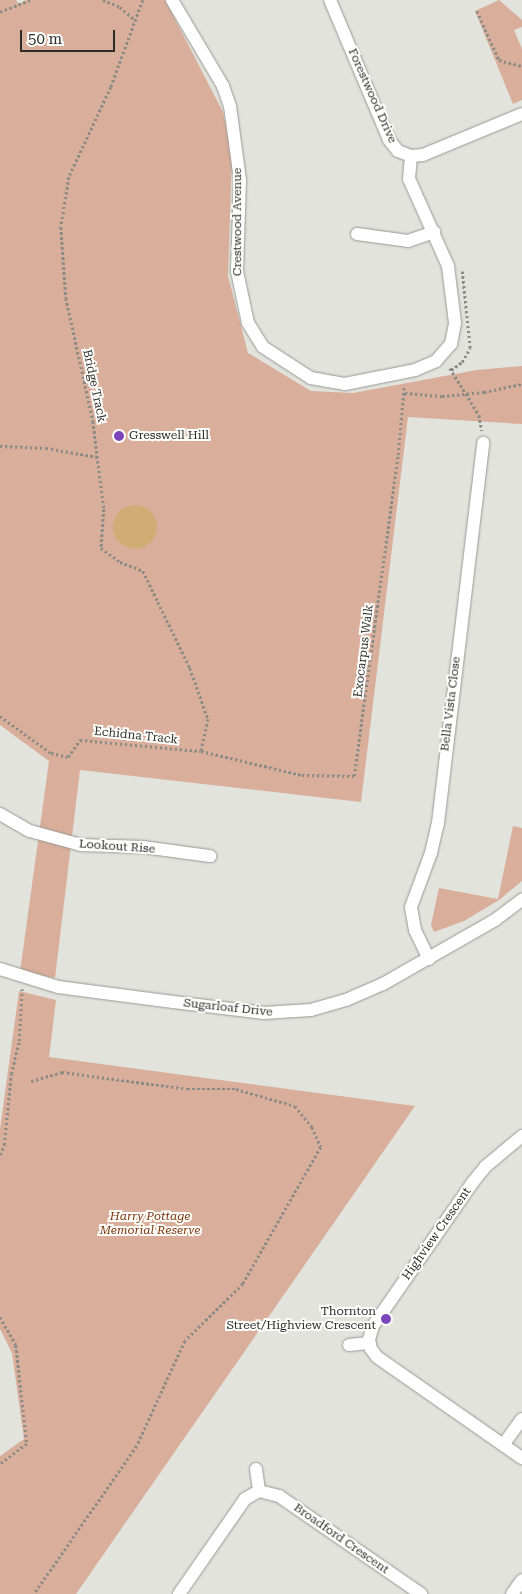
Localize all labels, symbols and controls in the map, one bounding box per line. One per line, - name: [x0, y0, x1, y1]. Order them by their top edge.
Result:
- scale bar: [22, 20, 118, 52]
- text: 50 m: [28, 30, 62, 48]
- street label: Forestwood Drive: [345, 46, 399, 146]
- street label: Crestwood Avenue: [231, 168, 245, 276]
- street label: Bridge Track: [79, 348, 109, 424]
- place label: Gresswell Hill: [129, 429, 209, 443]
- marker: Gresswell Hill: [113, 430, 125, 442]
- street label: Exocarpus Walk: [351, 604, 377, 698]
- street label: Bella Vista Close: [438, 656, 464, 752]
- street label: Echidna Track: [93, 724, 179, 748]
- street label: Lookout Rise: [78, 837, 156, 857]
- street label: Sugarloaf Drive: [183, 996, 273, 1020]
- street label: Highview Crescent: [400, 1185, 474, 1283]
- park label: Harry Pottage Memorial Reserve: [100, 1210, 200, 1238]
- place label: Thornton Street/Highview Crescent: [226, 1305, 376, 1333]
- marker: Thornton Street/Highview Crescent: [380, 1313, 392, 1325]
- street label: Broadford Crescent: [291, 1501, 391, 1577]

